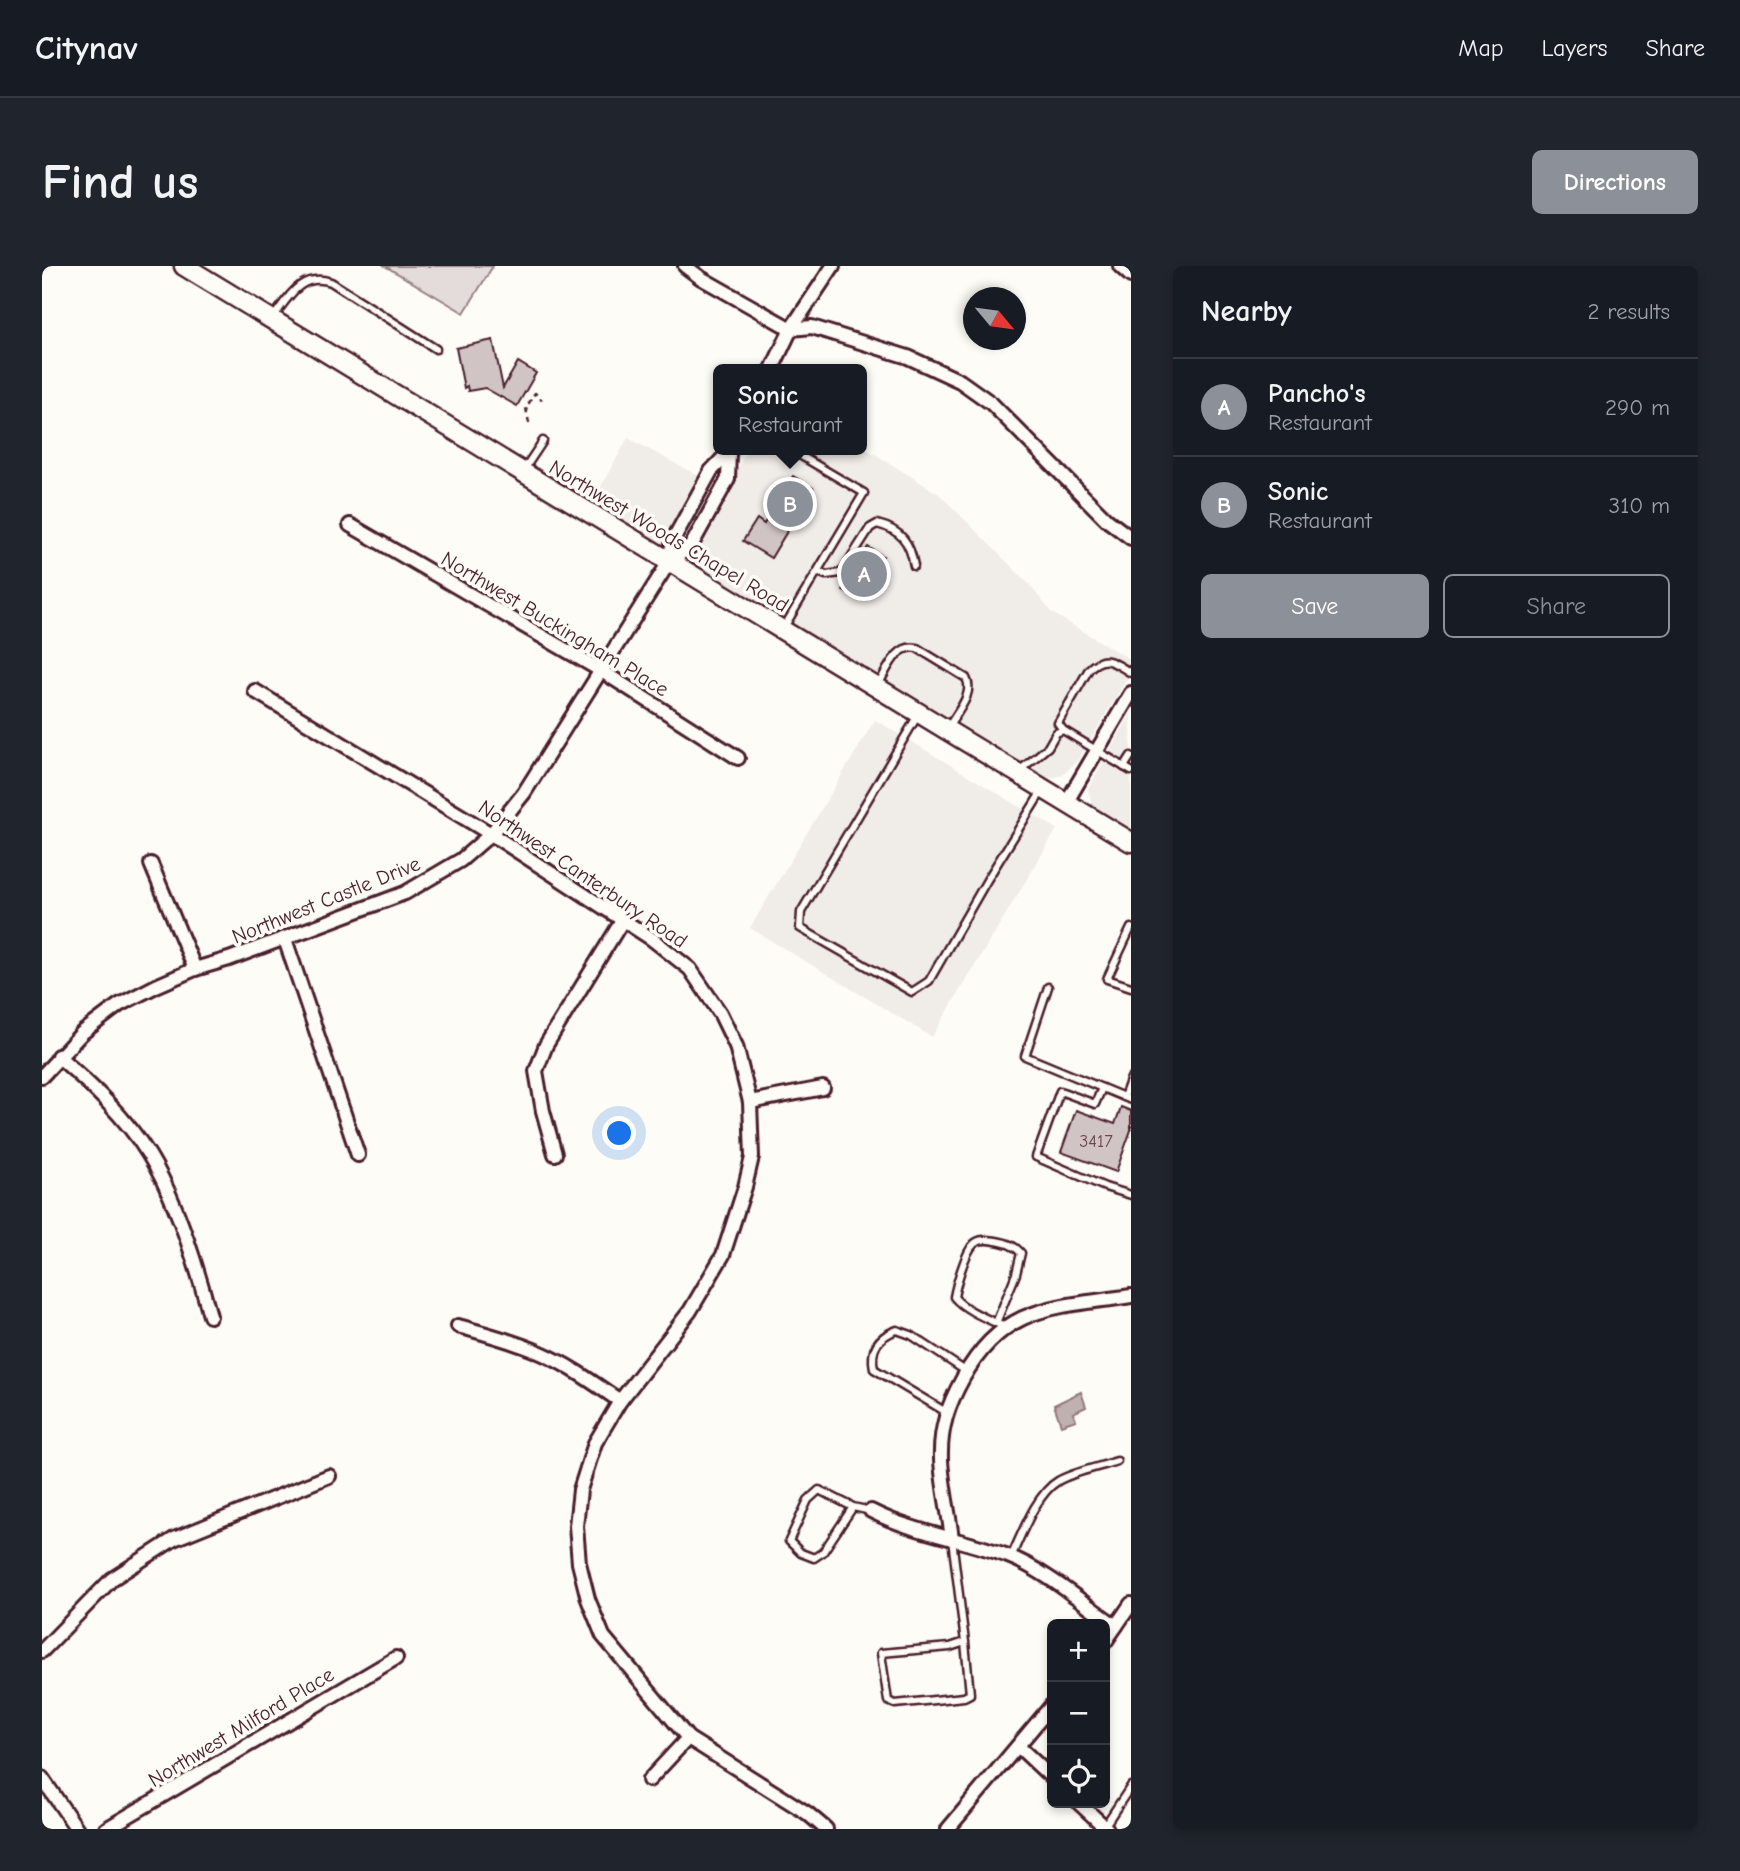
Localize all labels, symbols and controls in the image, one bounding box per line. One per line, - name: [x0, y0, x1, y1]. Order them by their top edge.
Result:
- text: Citynav: [35, 29, 138, 67]
- text: Map: [1458, 34, 1504, 62]
- text: Layers: [1542, 34, 1607, 62]
- text: Share: [1645, 34, 1705, 62]
- button: Directions: [1532, 150, 1698, 214]
- text: Find us: [42, 154, 198, 210]
- north arrow: [963, 287, 1026, 350]
- text: Nearby: [1201, 294, 1292, 329]
- text: 2 results: [1588, 298, 1670, 325]
- popup: [713, 364, 867, 455]
- text: Pancho's: [1268, 379, 1366, 409]
- text: Sonic: [738, 381, 798, 411]
- text: A: [1218, 394, 1230, 421]
- text: 290 m: [1605, 394, 1670, 421]
- text: Restaurant: [1268, 409, 1372, 436]
- text: Restaurant: [738, 411, 842, 438]
- street label: Northwest Woods Chapel Road: [545, 455, 793, 617]
- text: Sonic: [1268, 477, 1328, 507]
- pin: B: [767, 478, 813, 530]
- text: B: [1217, 492, 1231, 519]
- text: 310 m: [1609, 492, 1670, 519]
- text: Restaurant: [1268, 507, 1372, 534]
- street label: Northwest Buckingham Place: [437, 547, 673, 701]
- pin: A: [841, 548, 887, 600]
- button: Save: [1201, 574, 1429, 638]
- button: Share: [1443, 574, 1670, 638]
- street label: Northwest Canterbury Road: [474, 795, 692, 953]
- street label: Northwest Castle Drive: [228, 851, 424, 949]
- your location: [602, 1116, 636, 1150]
- house number: 3417: [1079, 1131, 1113, 1152]
- map controls: [1047, 1619, 1110, 1808]
- button: +: [1047, 1619, 1110, 1682]
- street label: Northwest Milford Place: [144, 1662, 338, 1792]
- button: −: [1047, 1682, 1110, 1745]
- button: locate: [1047, 1745, 1110, 1808]

